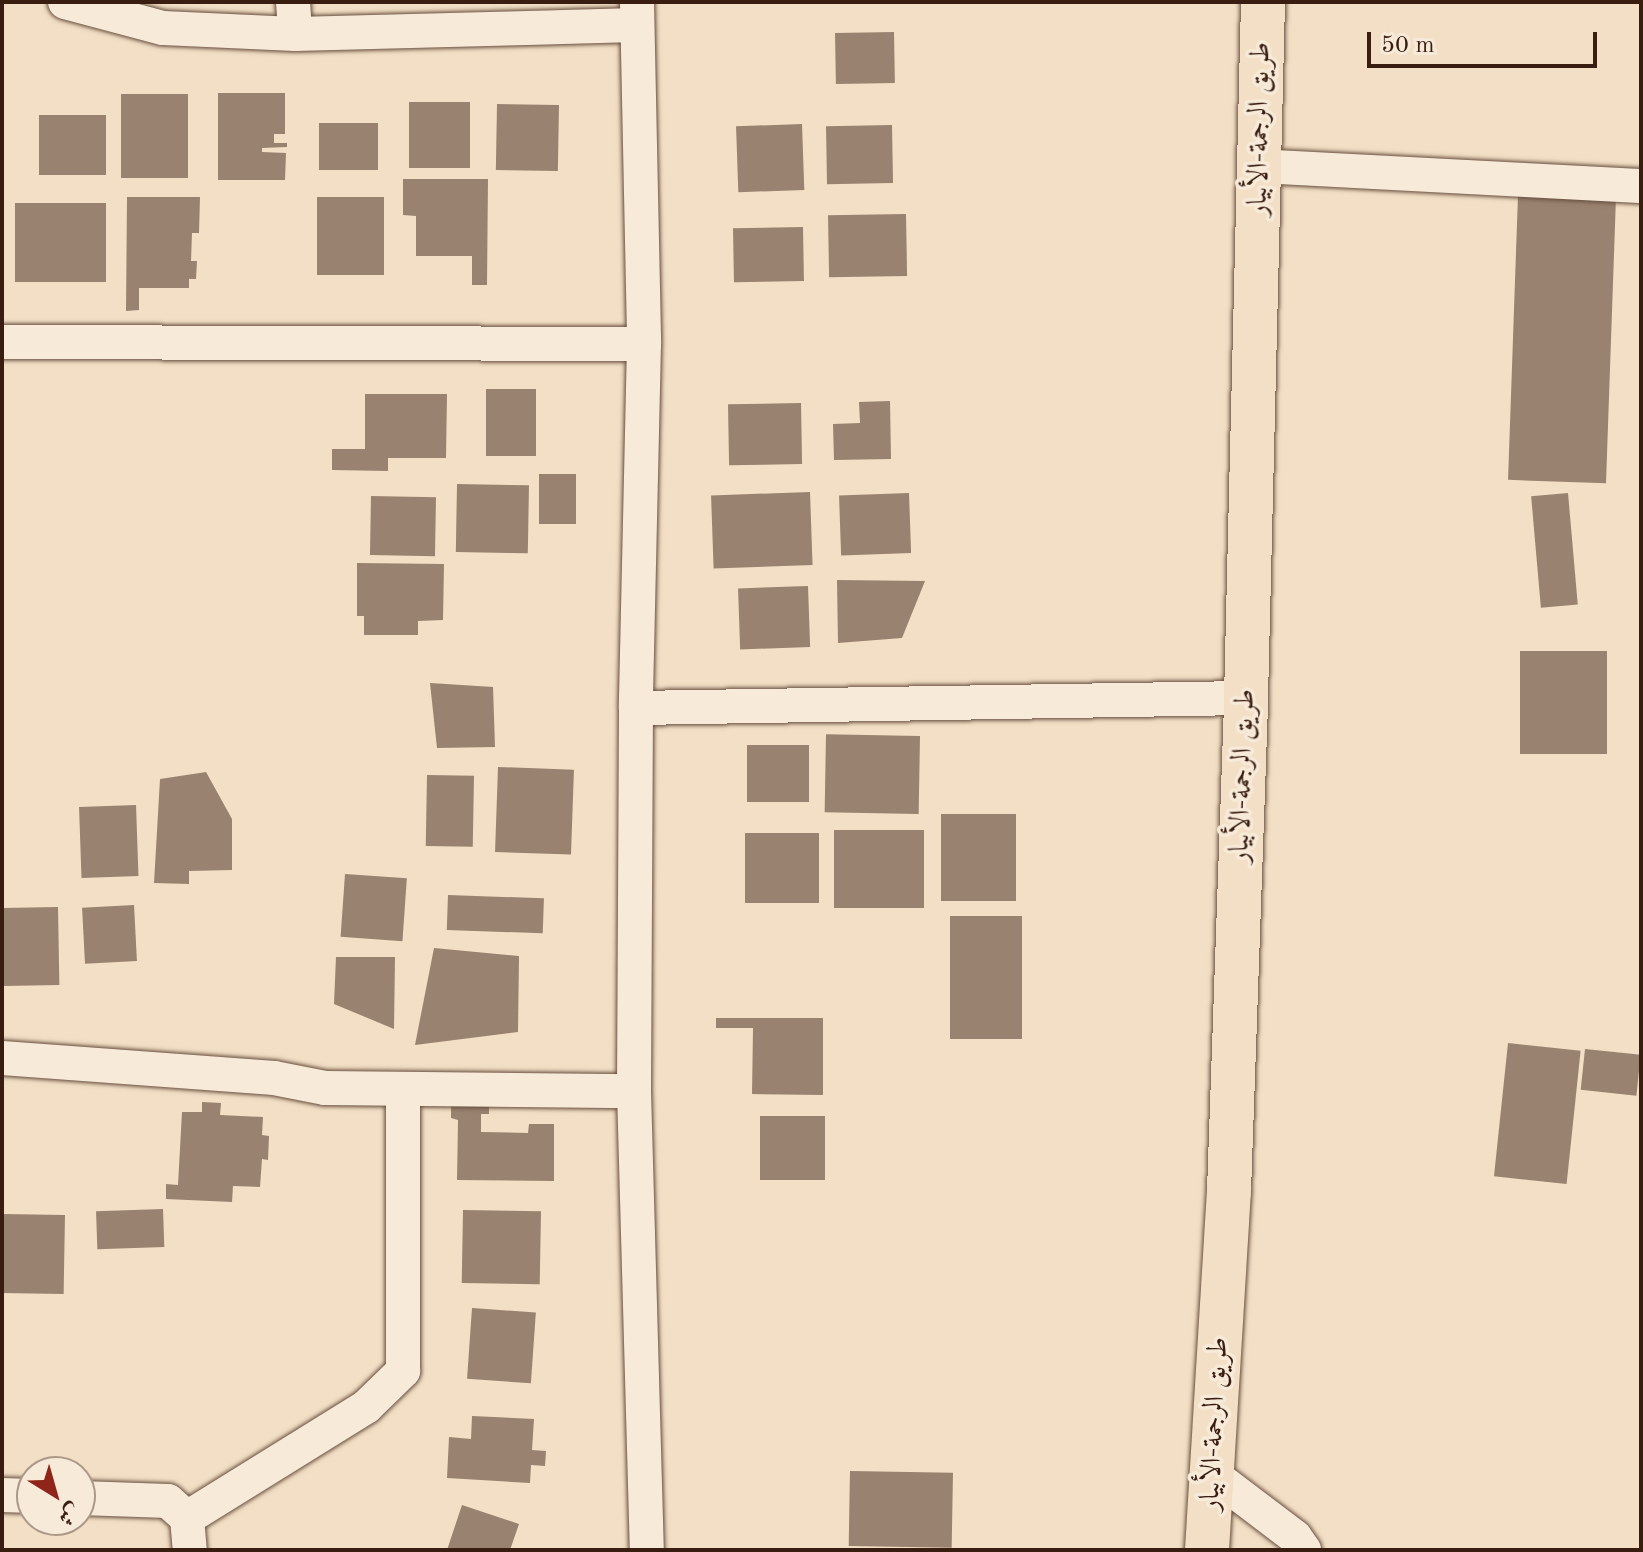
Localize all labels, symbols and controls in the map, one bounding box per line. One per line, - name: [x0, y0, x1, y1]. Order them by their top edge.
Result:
- scale bar: [1371, 16, 1601, 66]
- text: 50 m: [1381, 34, 1435, 58]
- street label: طريق الرجمة-الأبيار: [1242, 42, 1278, 216]
- street label: طريق الرجمة-الأبيار: [1223, 688, 1263, 864]
- street label: طريق الرجمة-الأبيار: [1194, 1336, 1236, 1512]
- north arrow: [16, 1456, 96, 1536]
- text: ش: [54, 1498, 85, 1529]

